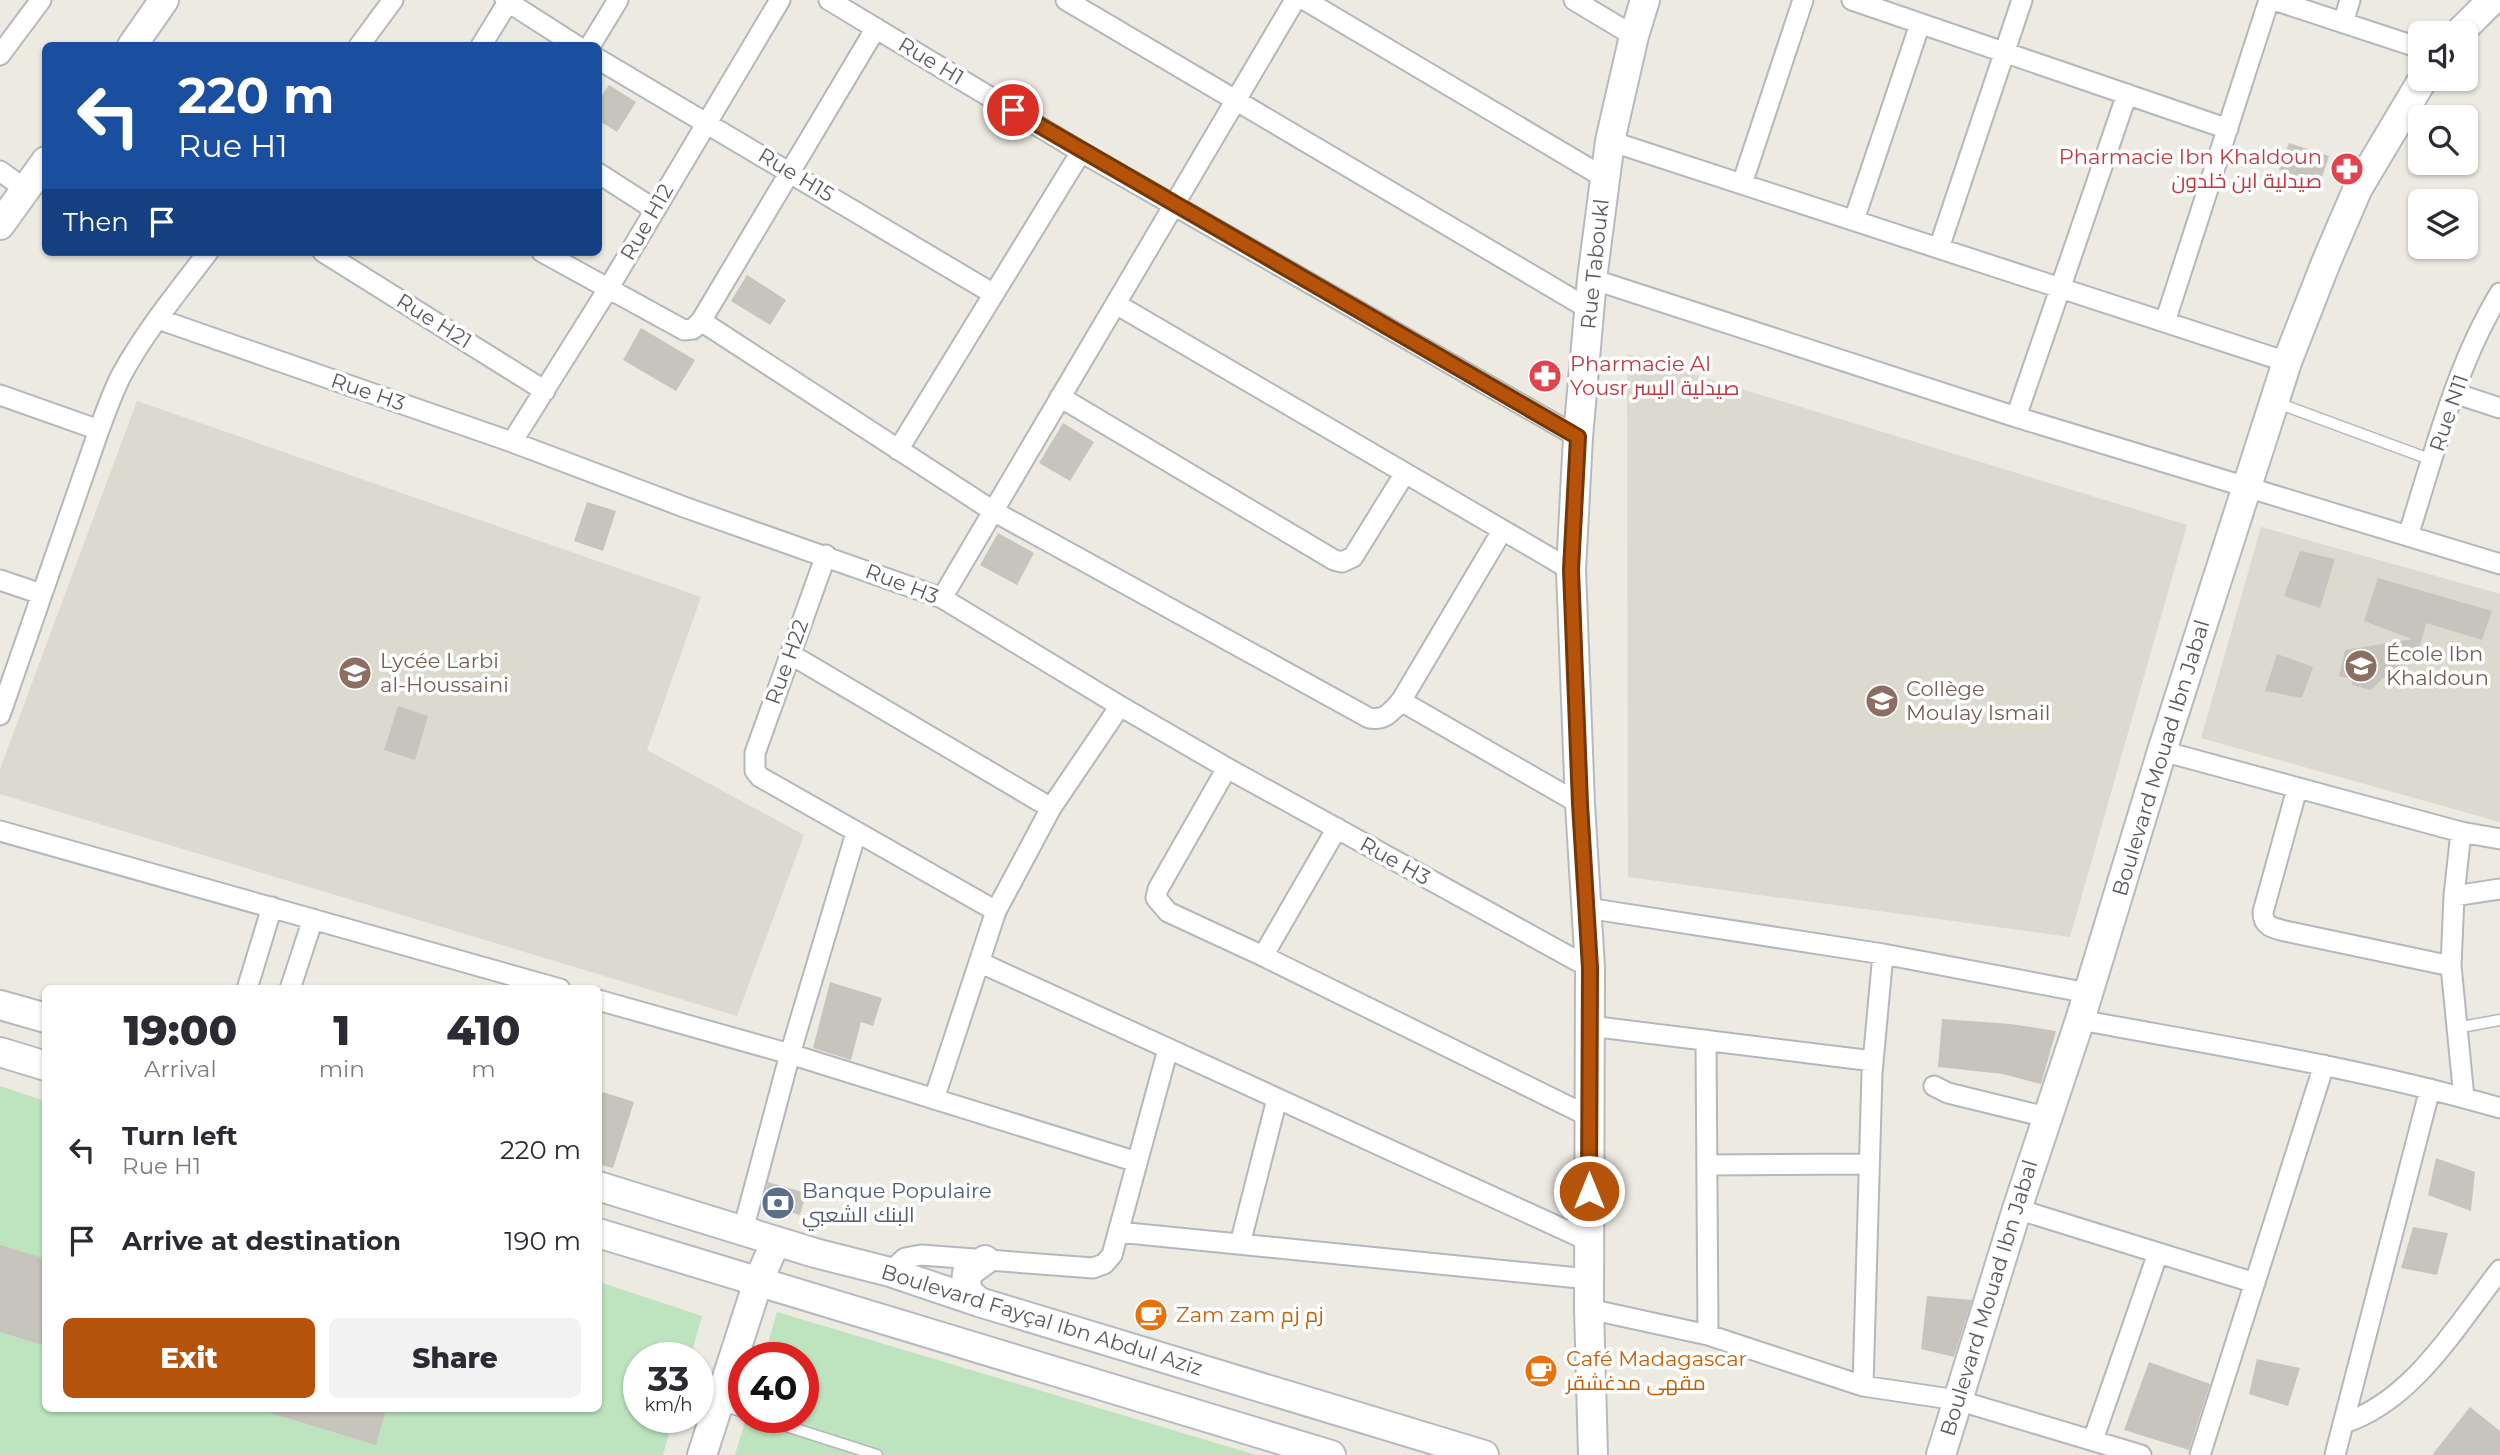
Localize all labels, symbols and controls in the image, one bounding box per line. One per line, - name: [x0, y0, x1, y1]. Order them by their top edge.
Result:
- map controls: [2408, 21, 2478, 259]
- button: sound: [2408, 21, 2478, 91]
- street label: Rue H1: [894, 31, 969, 90]
- text: 220 m: [178, 66, 334, 125]
- icon: left: [63, 70, 154, 161]
- pin: [983, 80, 1043, 140]
- icon: arrive: [994, 91, 1032, 129]
- button: search: [2408, 105, 2478, 175]
- text: Rue H1: [178, 126, 288, 165]
- street label: Rue H15: [754, 142, 839, 207]
- place label: Pharmacie Ibn Khaldoun صيدلية ابن خلدون: [2059, 144, 2322, 194]
- pharmacy icon: Pharmacie Ibn Khaldoun صيدلية ابن خلدون: [2328, 150, 2366, 188]
- street label: Rue H12: [615, 179, 678, 264]
- button: layers: [2408, 189, 2478, 259]
- street label: Rue Taboukl: [1575, 197, 1614, 330]
- icon: arrive: [143, 203, 181, 241]
- text: Then: [63, 206, 129, 238]
- street label: Rue H21: [392, 288, 477, 353]
- place label: Pharmacie Al Yousr صيدلية اليسر: [1570, 351, 1739, 400]
- pharmacy icon: Pharmacie Al Yousr صيدلية اليسر: [1526, 357, 1564, 395]
- street label: Rue H3: [328, 367, 408, 416]
- street label: Rue N11: [2424, 371, 2473, 455]
- street label: Rue H3: [862, 558, 942, 609]
- street label: Rue H22: [760, 616, 813, 708]
- street label: Boulevard Mouad Ibn Jabal: [2107, 617, 2214, 899]
- place label: École Ibn Khaldoun: [2386, 641, 2489, 690]
- school or university icon: École Ibn Khaldoun: [2342, 647, 2380, 685]
- place label: Lycée Larbi al-Houssaini: [380, 648, 509, 697]
- school or university icon: Lycée Larbi al-Houssaini: [336, 654, 374, 692]
- place label: Collège Moulay Ismail: [1906, 676, 2050, 725]
- school or university icon: Collège Moulay Ismail: [1863, 682, 1901, 720]
- street label: Rue H3: [1356, 831, 1435, 890]
- text: 19:00: [124, 1004, 237, 1056]
- text: 1: [333, 1004, 350, 1056]
- text: 410: [446, 1004, 520, 1056]
- text: Arrival: [144, 1055, 217, 1083]
- text: min: [319, 1055, 365, 1083]
- text: m: [471, 1055, 496, 1083]
- text: Turn left: [122, 1120, 238, 1152]
- icon: left: [63, 1131, 101, 1169]
- text: 220 m: [500, 1134, 581, 1166]
- text: Rue H1: [122, 1152, 201, 1180]
- position arrow: [1552, 1154, 1626, 1228]
- street label: Boulevard Mouad Ibn Jabal: [1935, 1157, 2042, 1439]
- place label: Banque Populaire البنك الشعبي: [802, 1178, 992, 1231]
- bank icon: Banque Populaire البنك الشعبي: [759, 1184, 797, 1222]
- icon: arrive: [63, 1222, 101, 1260]
- text: Arrive at destination: [122, 1225, 401, 1257]
- text: 190 m: [504, 1225, 581, 1257]
- street label: Boulevard Fayçal Ibn Abdul Aziz: [878, 1259, 1206, 1380]
- cafe icon: Zam zam زم زم: [1132, 1296, 1170, 1334]
- place label: Zam zam زم زم: [1176, 1302, 1324, 1329]
- button: Exit: [63, 1318, 315, 1398]
- button: Share: [329, 1318, 581, 1398]
- speed limit sign: 40: [728, 1342, 819, 1433]
- place label: Café Madagascar مقهى مدغشقر: [1565, 1346, 1747, 1396]
- cafe icon: Café Madagascar مقهى مدغشقر: [1522, 1352, 1560, 1390]
- text: 33: [648, 1357, 689, 1400]
- text: km/h: [644, 1394, 693, 1416]

